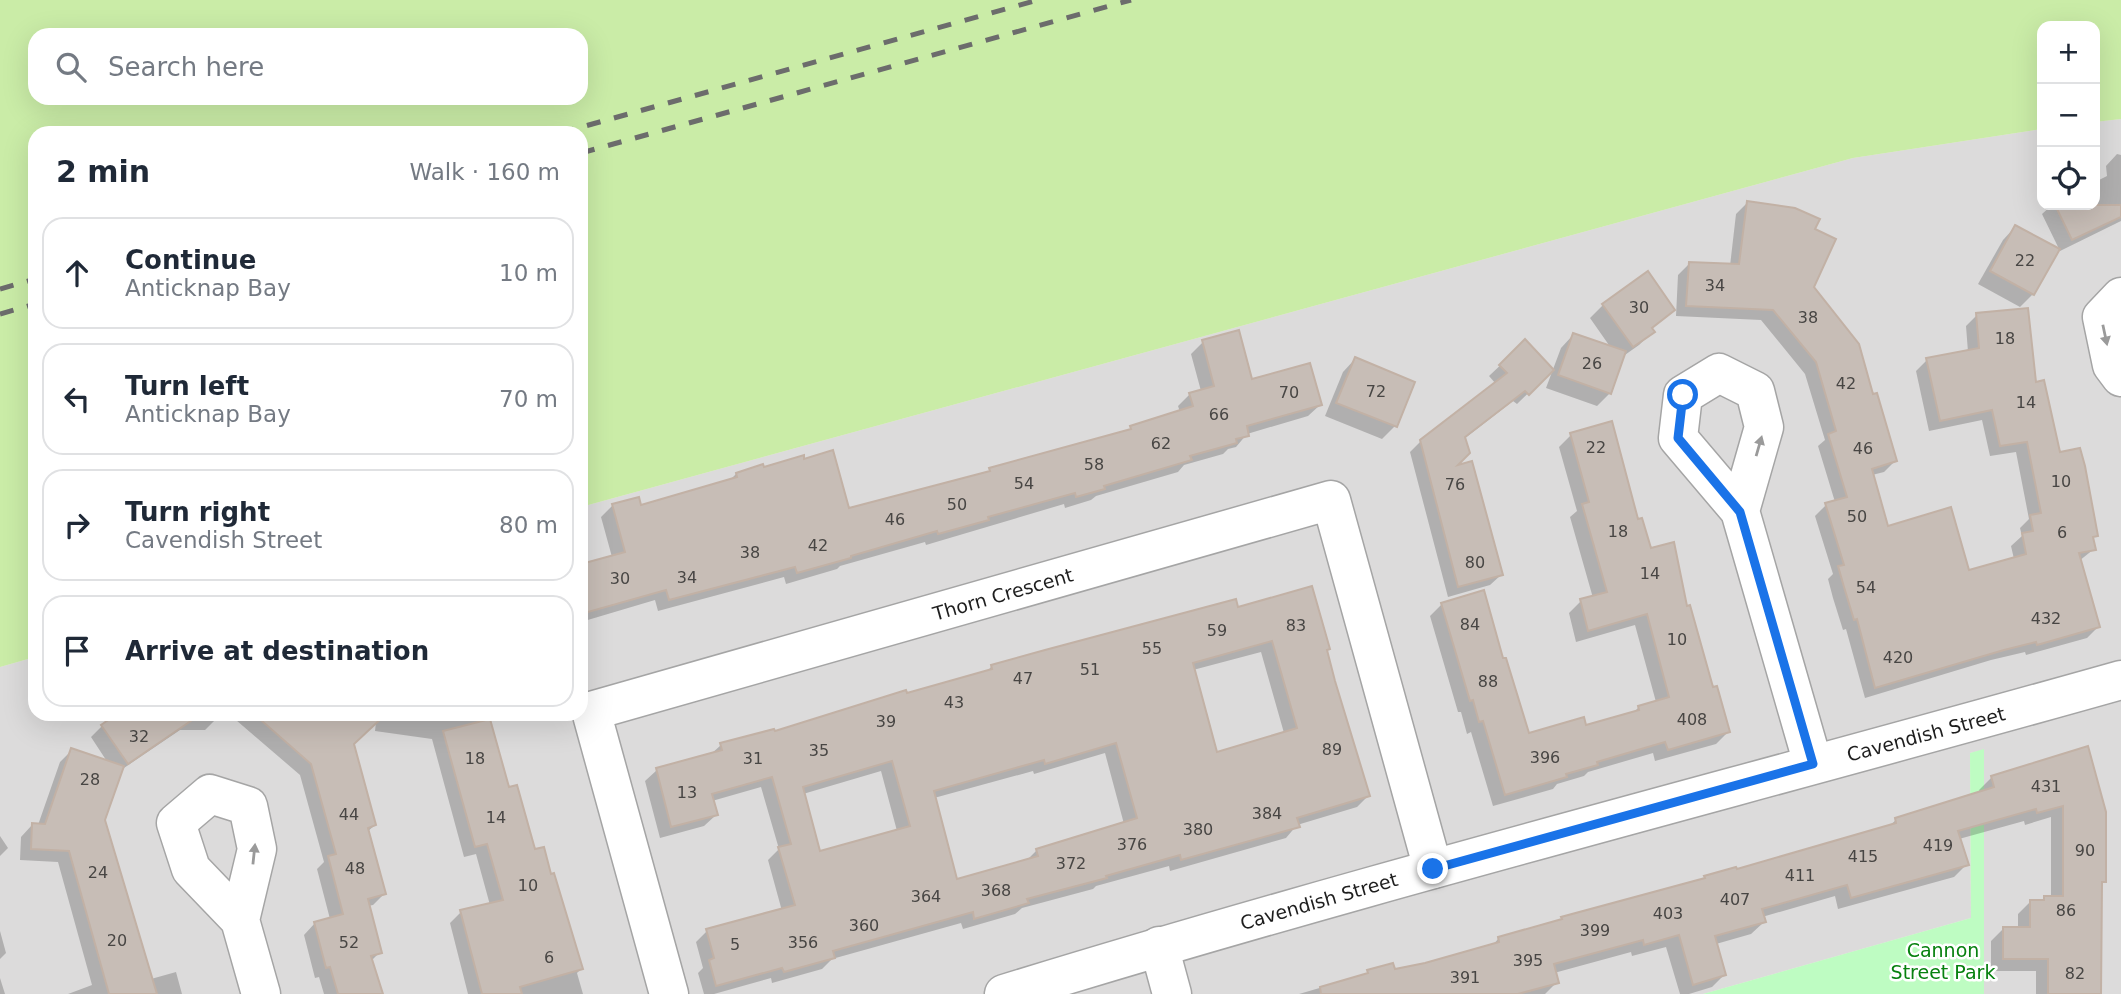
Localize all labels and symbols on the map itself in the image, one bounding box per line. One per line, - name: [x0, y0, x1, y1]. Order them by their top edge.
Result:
- house number: 22: [2015, 251, 2035, 270]
- house number: 34: [1705, 276, 1725, 295]
- house number: 30: [1629, 298, 1649, 317]
- house number: 38: [1798, 308, 1818, 327]
- one-way arrow: [2100, 324, 2111, 346]
- house number: 18: [1995, 329, 2015, 348]
- house number: 26: [1582, 354, 1602, 373]
- house number: 42: [1836, 374, 1856, 393]
- route start: [1667, 379, 1698, 410]
- house number: 72: [1366, 382, 1386, 401]
- house number: 70: [1279, 383, 1299, 402]
- house number: 14: [2016, 393, 2036, 412]
- house number: 66: [1209, 405, 1229, 424]
- house number: 62: [1151, 434, 1171, 453]
- one-way arrow: [1754, 435, 1764, 456]
- house number: 22: [1586, 438, 1606, 457]
- house number: 46: [1853, 439, 1873, 458]
- house number: 58: [1084, 455, 1104, 474]
- house number: 10: [2051, 472, 2071, 491]
- house number: 54: [1014, 474, 1034, 493]
- house number: 76: [1445, 475, 1465, 494]
- house number: 50: [947, 495, 967, 514]
- house number: 50: [1847, 507, 1867, 526]
- house number: 46: [885, 510, 905, 529]
- house number: 18: [1608, 522, 1628, 541]
- house number: 6: [2057, 523, 2067, 542]
- house number: 42: [808, 536, 828, 555]
- house number: 38: [740, 543, 760, 562]
- house number: 80: [1465, 553, 1485, 572]
- street label: Thorn Crescent: [929, 563, 1076, 625]
- house number: 14: [1640, 564, 1660, 583]
- house number: 34: [677, 568, 697, 587]
- house number: 30: [610, 569, 630, 588]
- house number: 54: [1856, 578, 1876, 597]
- house number: 432: [2031, 609, 2061, 628]
- house number: 84: [1460, 615, 1480, 634]
- house number: 83: [1286, 616, 1306, 635]
- house number: 59: [1207, 621, 1227, 640]
- house number: 10: [1667, 630, 1687, 649]
- house number: 55: [1142, 639, 1162, 658]
- house number: 420: [1883, 648, 1913, 667]
- house number: 51: [1080, 660, 1100, 679]
- house number: 47: [1013, 669, 1033, 688]
- house number: 88: [1478, 672, 1498, 691]
- house number: 43: [944, 693, 964, 712]
- street label: Cavendish Street: [1844, 702, 2008, 766]
- house number: 408: [1677, 710, 1707, 729]
- house number: 39: [876, 712, 896, 731]
- house number: 32: [129, 727, 149, 746]
- house number: 89: [1322, 740, 1342, 759]
- house number: 35: [809, 741, 829, 760]
- house number: 396: [1530, 748, 1560, 767]
- house number: 18: [465, 749, 485, 768]
- house number: 31: [743, 749, 763, 768]
- house number: 28: [80, 770, 100, 789]
- house number: 431: [2031, 777, 2061, 796]
- house number: 13: [677, 783, 697, 802]
- house number: 384: [1252, 804, 1282, 823]
- house number: 44: [339, 805, 359, 824]
- house number: 14: [486, 808, 506, 827]
- house number: 380: [1183, 820, 1213, 839]
- house number: 376: [1117, 835, 1147, 854]
- house number: 419: [1923, 836, 1953, 855]
- house number: 90: [2075, 841, 2095, 860]
- one-way arrow: [249, 843, 260, 865]
- house number: 415: [1848, 847, 1878, 866]
- route end: [1417, 853, 1448, 884]
- house number: 372: [1056, 854, 1086, 873]
- house number: 48: [345, 859, 365, 878]
- house number: 24: [88, 863, 108, 882]
- house number: 411: [1785, 866, 1815, 885]
- street label: Cavendish Street: [1238, 868, 1400, 934]
- house number: 10: [518, 876, 538, 895]
- house number: 368: [981, 881, 1011, 900]
- house number: 364: [911, 887, 941, 906]
- house number: 407: [1720, 890, 1750, 909]
- house number: 86: [2056, 901, 2076, 920]
- house number: 403: [1653, 904, 1683, 923]
- house number: 360: [849, 916, 879, 935]
- house number: 399: [1580, 921, 1610, 940]
- house number: 20: [107, 931, 127, 950]
- house number: 52: [339, 933, 359, 952]
- house number: 356: [788, 933, 818, 952]
- house number: 5: [730, 935, 740, 954]
- park label: Cannon Street Park: [1891, 939, 1995, 983]
- house number: 6: [544, 948, 554, 967]
- house number: 395: [1513, 951, 1543, 970]
- house number: 82: [2065, 964, 2085, 983]
- house number: 391: [1450, 968, 1480, 987]

